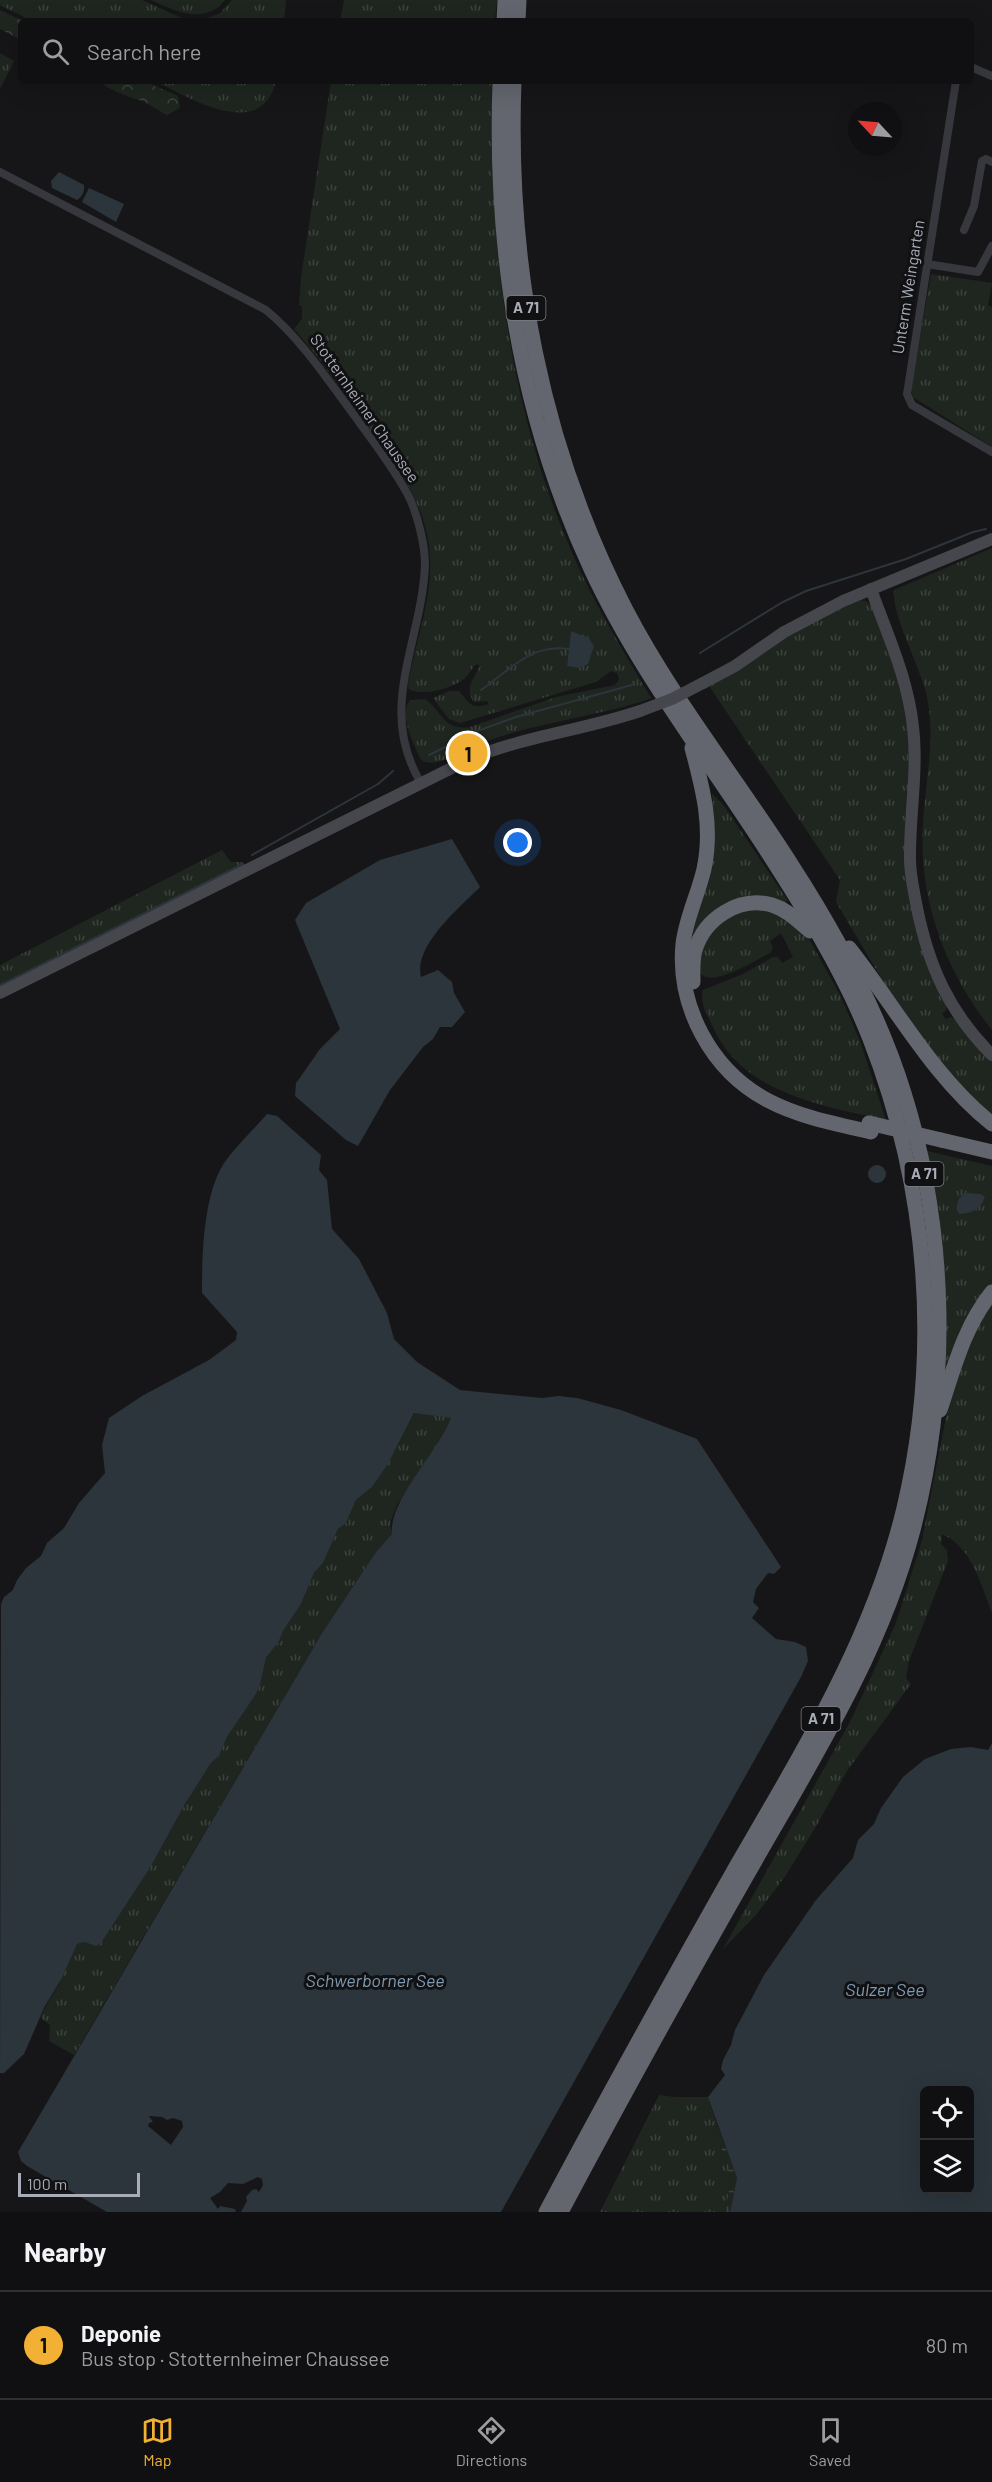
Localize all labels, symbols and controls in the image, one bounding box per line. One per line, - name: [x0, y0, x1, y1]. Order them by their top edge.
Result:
- search box: [18, 18, 974, 84]
- icon: search: [39, 35, 72, 68]
- text: Search here: [87, 38, 201, 64]
- north arrow: [848, 102, 902, 156]
- street label: Unterm Weingarten: [888, 219, 927, 355]
- road number: A 71: [506, 296, 546, 320]
- street label: Stotternheimer Chaussee: [307, 330, 424, 486]
- pin: 1: [448, 730, 488, 776]
- your location: [503, 828, 532, 857]
- road number: A 71: [904, 1162, 944, 1186]
- road number: A 71: [802, 1707, 840, 1731]
- water label: Schwerborner See: [306, 1969, 445, 1991]
- water label: Sulzer See: [845, 1978, 925, 2000]
- map controls: [920, 2086, 974, 2194]
- button: locate: [920, 2086, 974, 2140]
- button: layers: [920, 2140, 974, 2194]
- scale bar: [18, 2170, 140, 2198]
- text: 100 m: [27, 2174, 67, 2193]
- text: Nearby: [24, 2236, 106, 2267]
- text: Deponie: [81, 2320, 161, 2346]
- text: 1: [40, 2333, 47, 2357]
- text: 80 m: [926, 2333, 968, 2357]
- text: Bus stop · Stotternheimer Chaussee: [81, 2346, 390, 2370]
- tab: Map: [141, 2414, 174, 2469]
- tab: Directions: [456, 2414, 527, 2469]
- tab: Saved: [809, 2414, 851, 2469]

